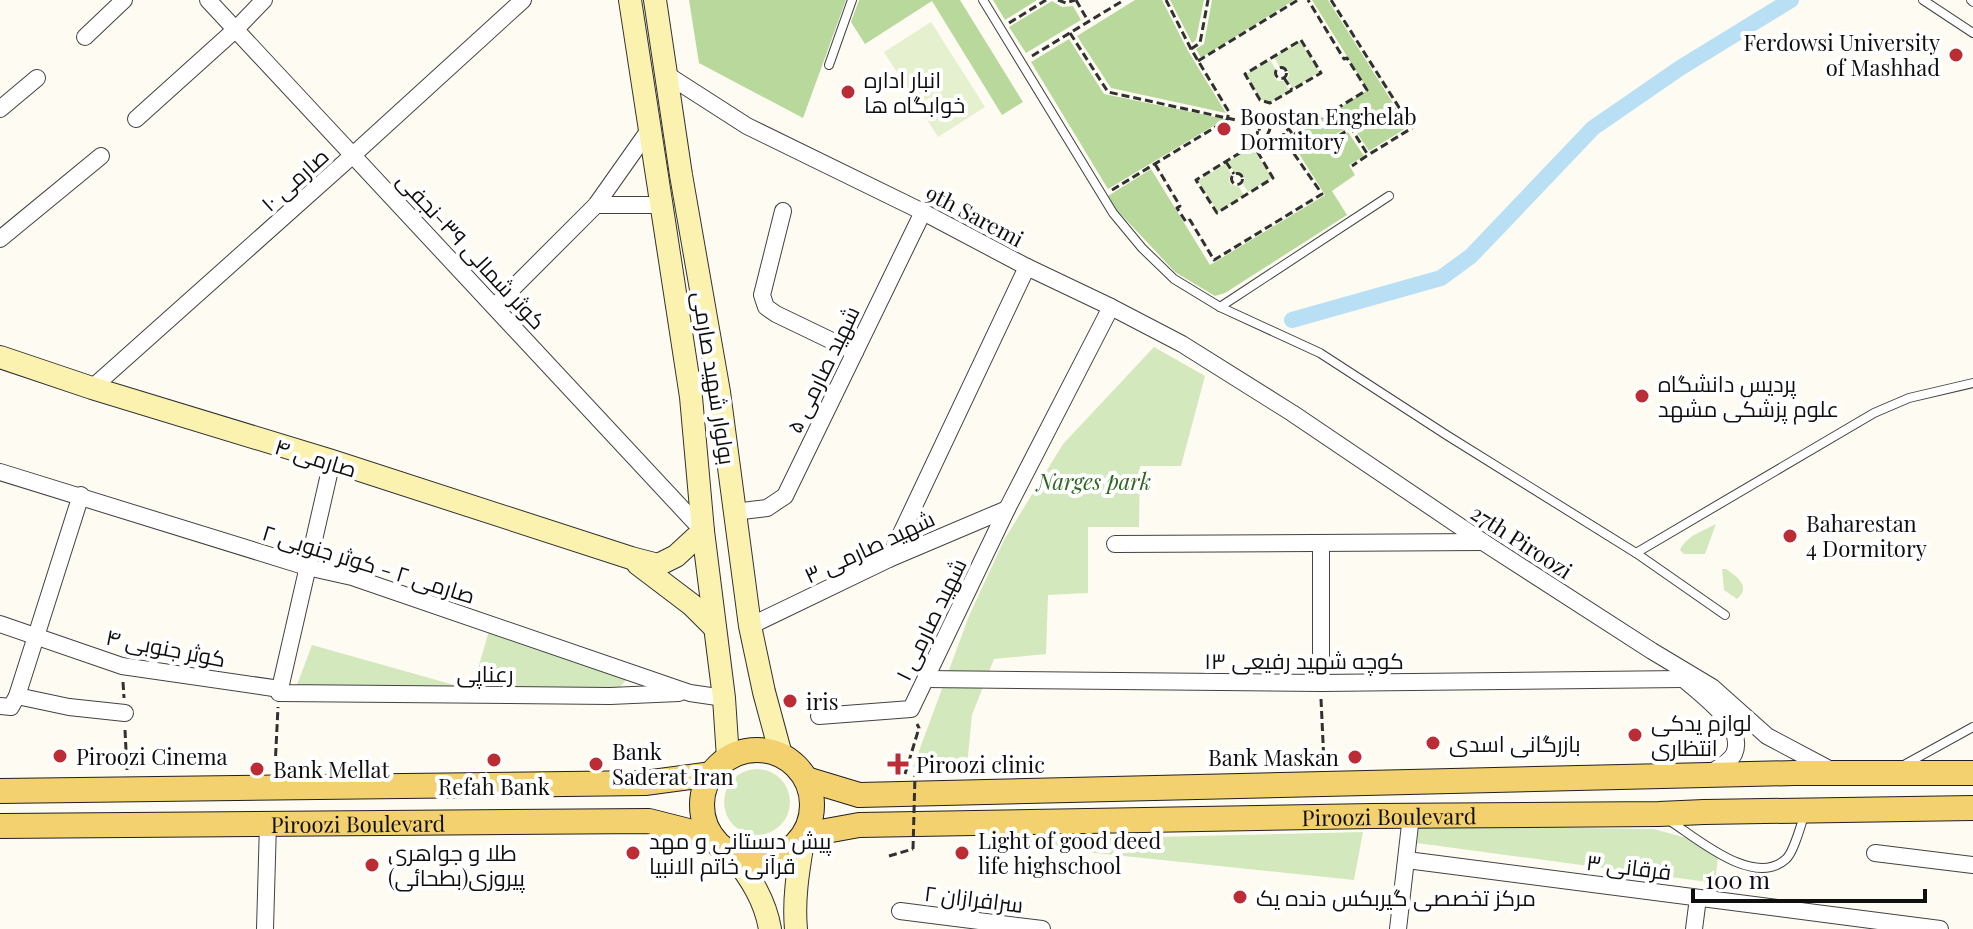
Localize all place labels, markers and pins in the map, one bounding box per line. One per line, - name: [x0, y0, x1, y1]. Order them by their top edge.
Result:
- place label: Ferdowsi University of Mashhad: [1743, 27, 1940, 82]
- marker: Ferdowsi University of Mashhad: [1947, 46, 1965, 64]
- place label: انبار اداره خوابگاه ها: [864, 64, 965, 119]
- marker: انبار اداره خوابگاه ها: [839, 83, 857, 101]
- place label: Boostan Enghelab Dormitory: [1240, 101, 1417, 156]
- marker: Boostan Enghelab Dormitory: [1215, 120, 1233, 138]
- place label: پردیس دانشگاه علوم پزشکی مشهد: [1658, 368, 1839, 425]
- marker: پردیس دانشگاه علوم پزشکی مشهد: [1633, 387, 1651, 405]
- place label: Baharestan 4 Dormitory: [1806, 508, 1927, 563]
- marker: Baharestan 4 Dormitory: [1781, 527, 1799, 545]
- place label: iris: [806, 686, 839, 716]
- marker: iris: [781, 692, 799, 710]
- place label: لوازم یدکی انتظاری: [1651, 707, 1752, 762]
- marker: لوازم یدکی انتظاری: [1626, 726, 1644, 744]
- place label: بازرگانی اسدی: [1449, 728, 1581, 758]
- marker: بازرگانی اسدی: [1424, 734, 1442, 752]
- place label: Bank Saderat Iran: [612, 736, 734, 791]
- place label: Piroozi Cinema: [76, 741, 228, 771]
- place label: Bank Maskan: [1208, 742, 1339, 772]
- marker: Piroozi Cinema: [51, 747, 69, 765]
- marker: Bank Maskan: [1346, 748, 1364, 766]
- place label: Piroozi clinic: [916, 749, 1045, 779]
- marker: Refah Bank: [485, 751, 503, 769]
- marker: Piroozi clinic: [887, 753, 909, 775]
- place label: Bank Mellat: [273, 754, 391, 784]
- marker: Bank Saderat Iran: [587, 755, 605, 773]
- marker: Bank Mellat: [248, 760, 266, 778]
- place label: Refah Bank: [438, 771, 550, 801]
- place label: پیش دبستانی و مهد قرآنی خاتم الانبیا: [649, 825, 831, 882]
- place label: Light of good deed life highschool: [978, 825, 1161, 880]
- place label: طلا و جواهری پیروزی(بطحائی): [388, 837, 525, 893]
- marker: پیش دبستانی و مهد قرآنی خاتم الانبیا: [624, 844, 642, 862]
- marker: Light of good deed life highschool: [953, 844, 971, 862]
- marker: طلا و جواهری پیروزی(بطحائی): [363, 856, 381, 874]
- place label: مرکز تخصصی گیربکس دنده یک: [1256, 882, 1536, 912]
- marker: مرکز تخصصی گیربکس دنده یک: [1231, 888, 1249, 906]

